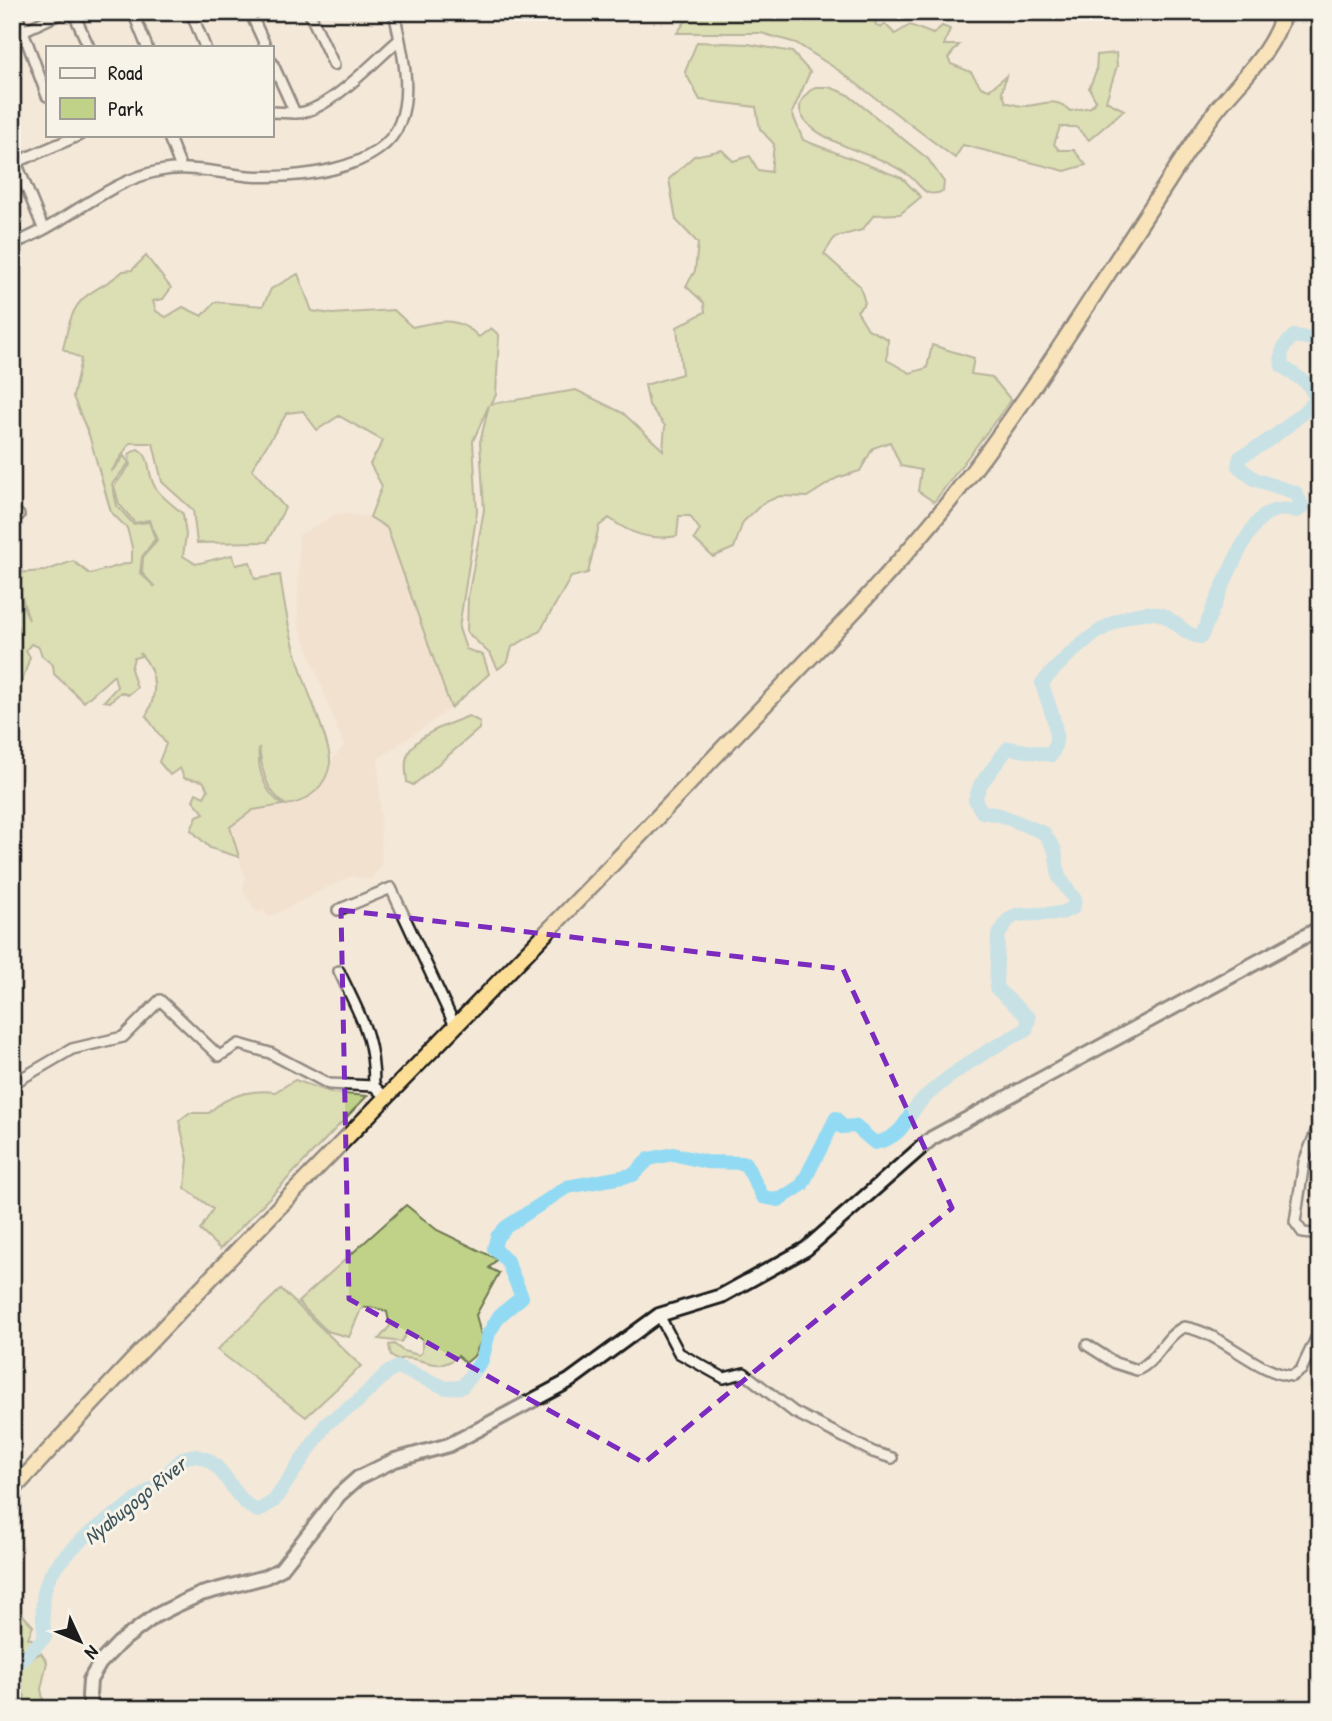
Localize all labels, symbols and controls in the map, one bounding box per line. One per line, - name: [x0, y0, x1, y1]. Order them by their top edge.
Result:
- legend: [46, 46, 273, 136]
- text: Road: [108, 58, 142, 87]
- text: Park: [108, 94, 143, 123]
- water label: Nyabugogo River: [77, 1448, 195, 1551]
- north arrow: [46, 1606, 116, 1676]
- text: N: [79, 1640, 105, 1665]

